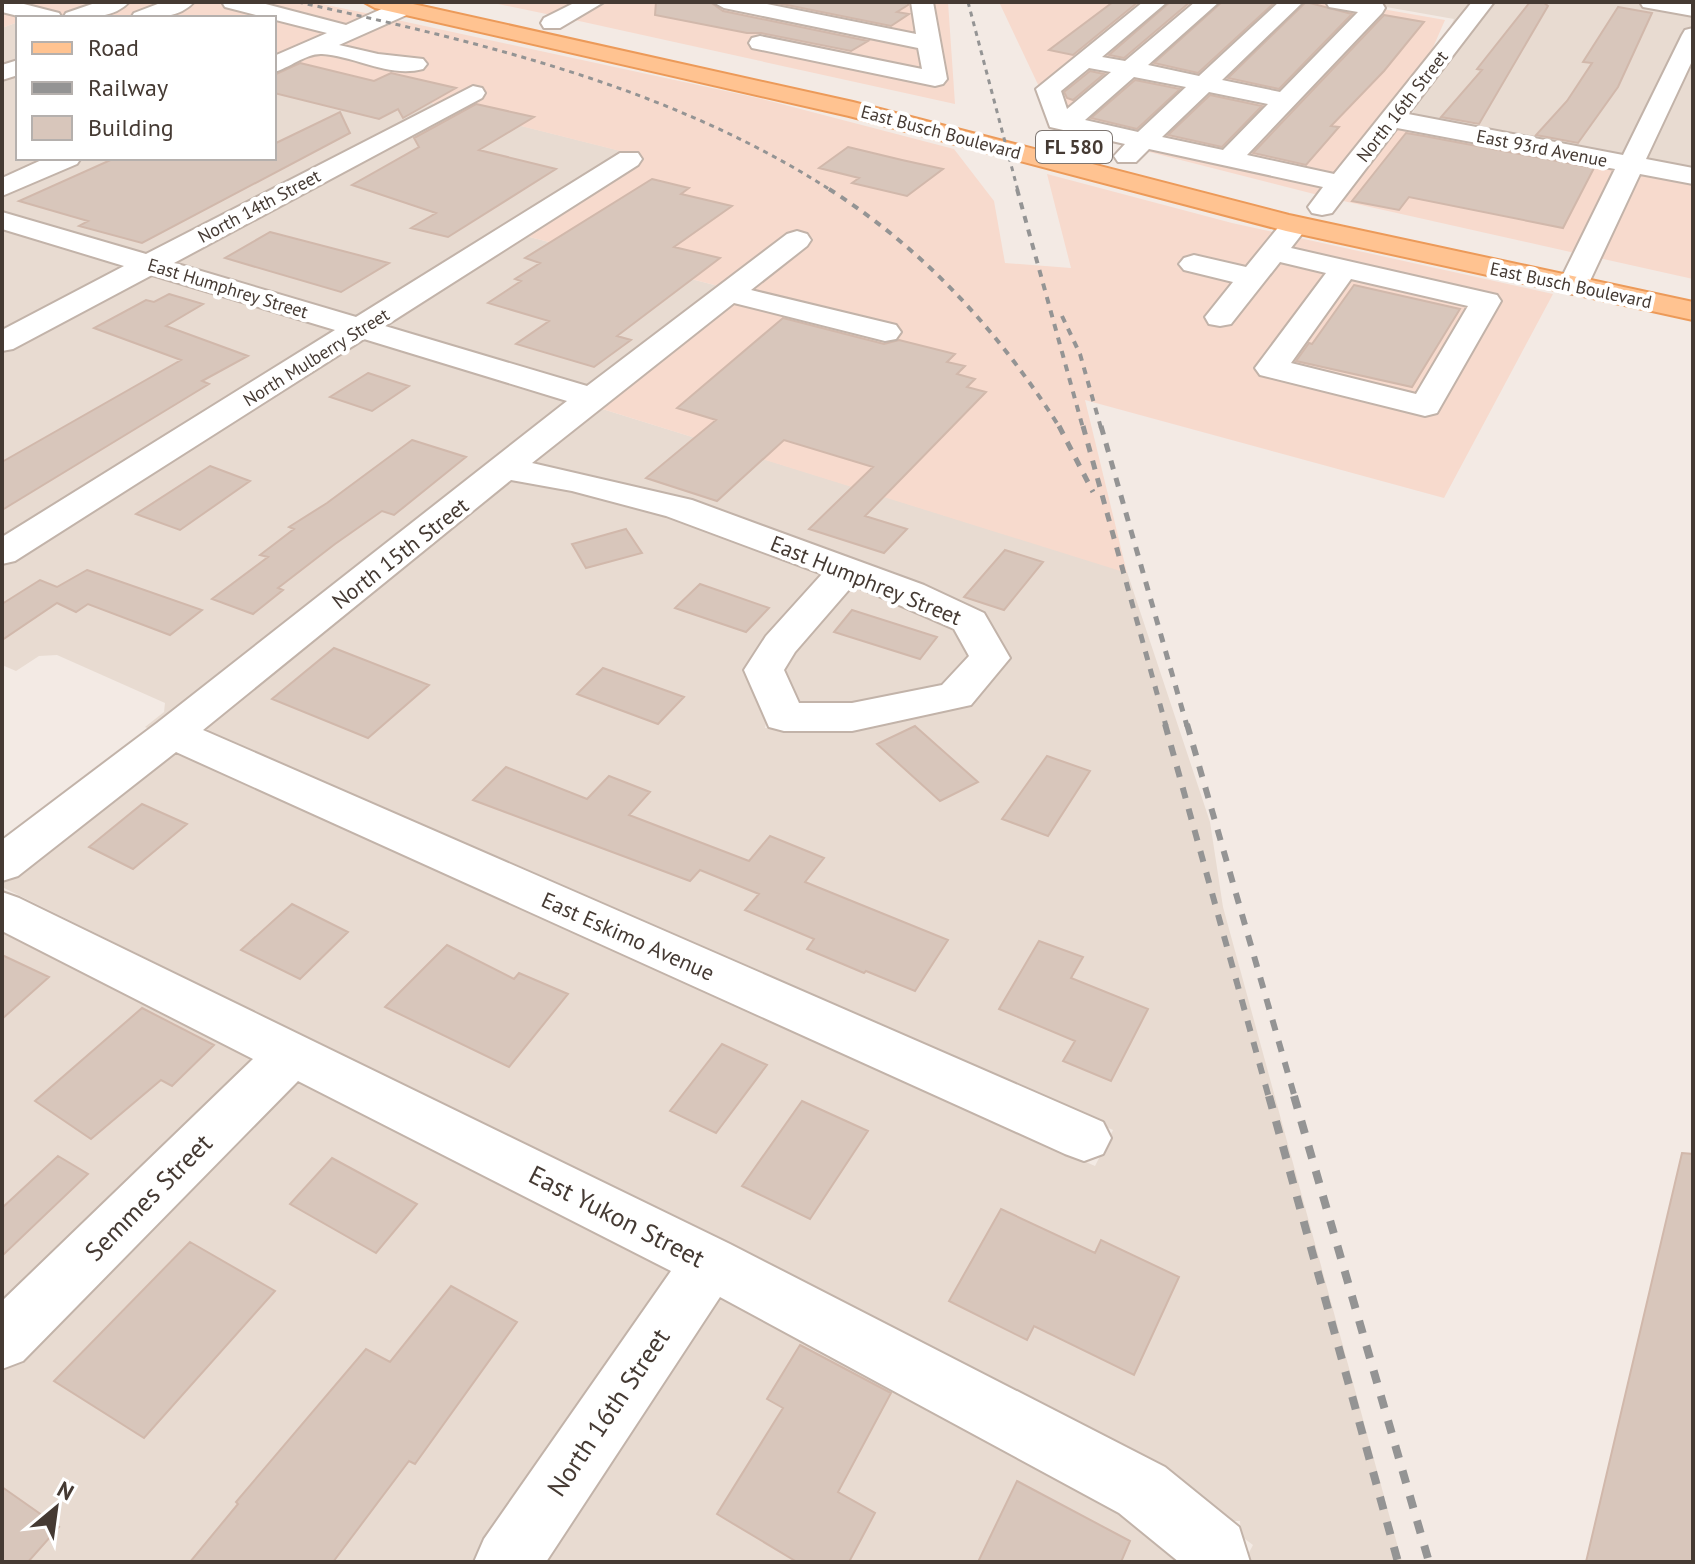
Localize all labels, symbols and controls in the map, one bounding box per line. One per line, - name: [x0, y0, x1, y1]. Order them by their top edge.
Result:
- legend: [16, 16, 276, 160]
- text: Road: [88, 32, 139, 63]
- street label: North 16th Street: [1351, 46, 1453, 166]
- text: Railway: [88, 72, 168, 103]
- street label: East Busch Boulevard: [858, 100, 1024, 164]
- text: Building: [88, 112, 174, 143]
- street label: East 93rd Avenue: [1475, 124, 1609, 172]
- road number: FL 580: [1036, 131, 1112, 163]
- street label: North 14th Street: [194, 164, 324, 248]
- street label: East Humphrey Street: [145, 253, 311, 323]
- street label: East Busch Boulevard: [1488, 257, 1654, 313]
- street label: North Mulberry Street: [239, 303, 393, 411]
- street label: North 15th Street: [326, 491, 474, 615]
- street label: East Humphrey Street: [766, 529, 966, 631]
- street label: East Eskimo Avenue: [537, 885, 719, 987]
- street label: Semmes Street: [77, 1126, 219, 1268]
- street label: East Yukon Street: [523, 1157, 711, 1275]
- street label: North 16th Street: [540, 1321, 677, 1502]
- north arrow: [16, 1468, 96, 1548]
- text: N: [53, 1475, 79, 1506]

